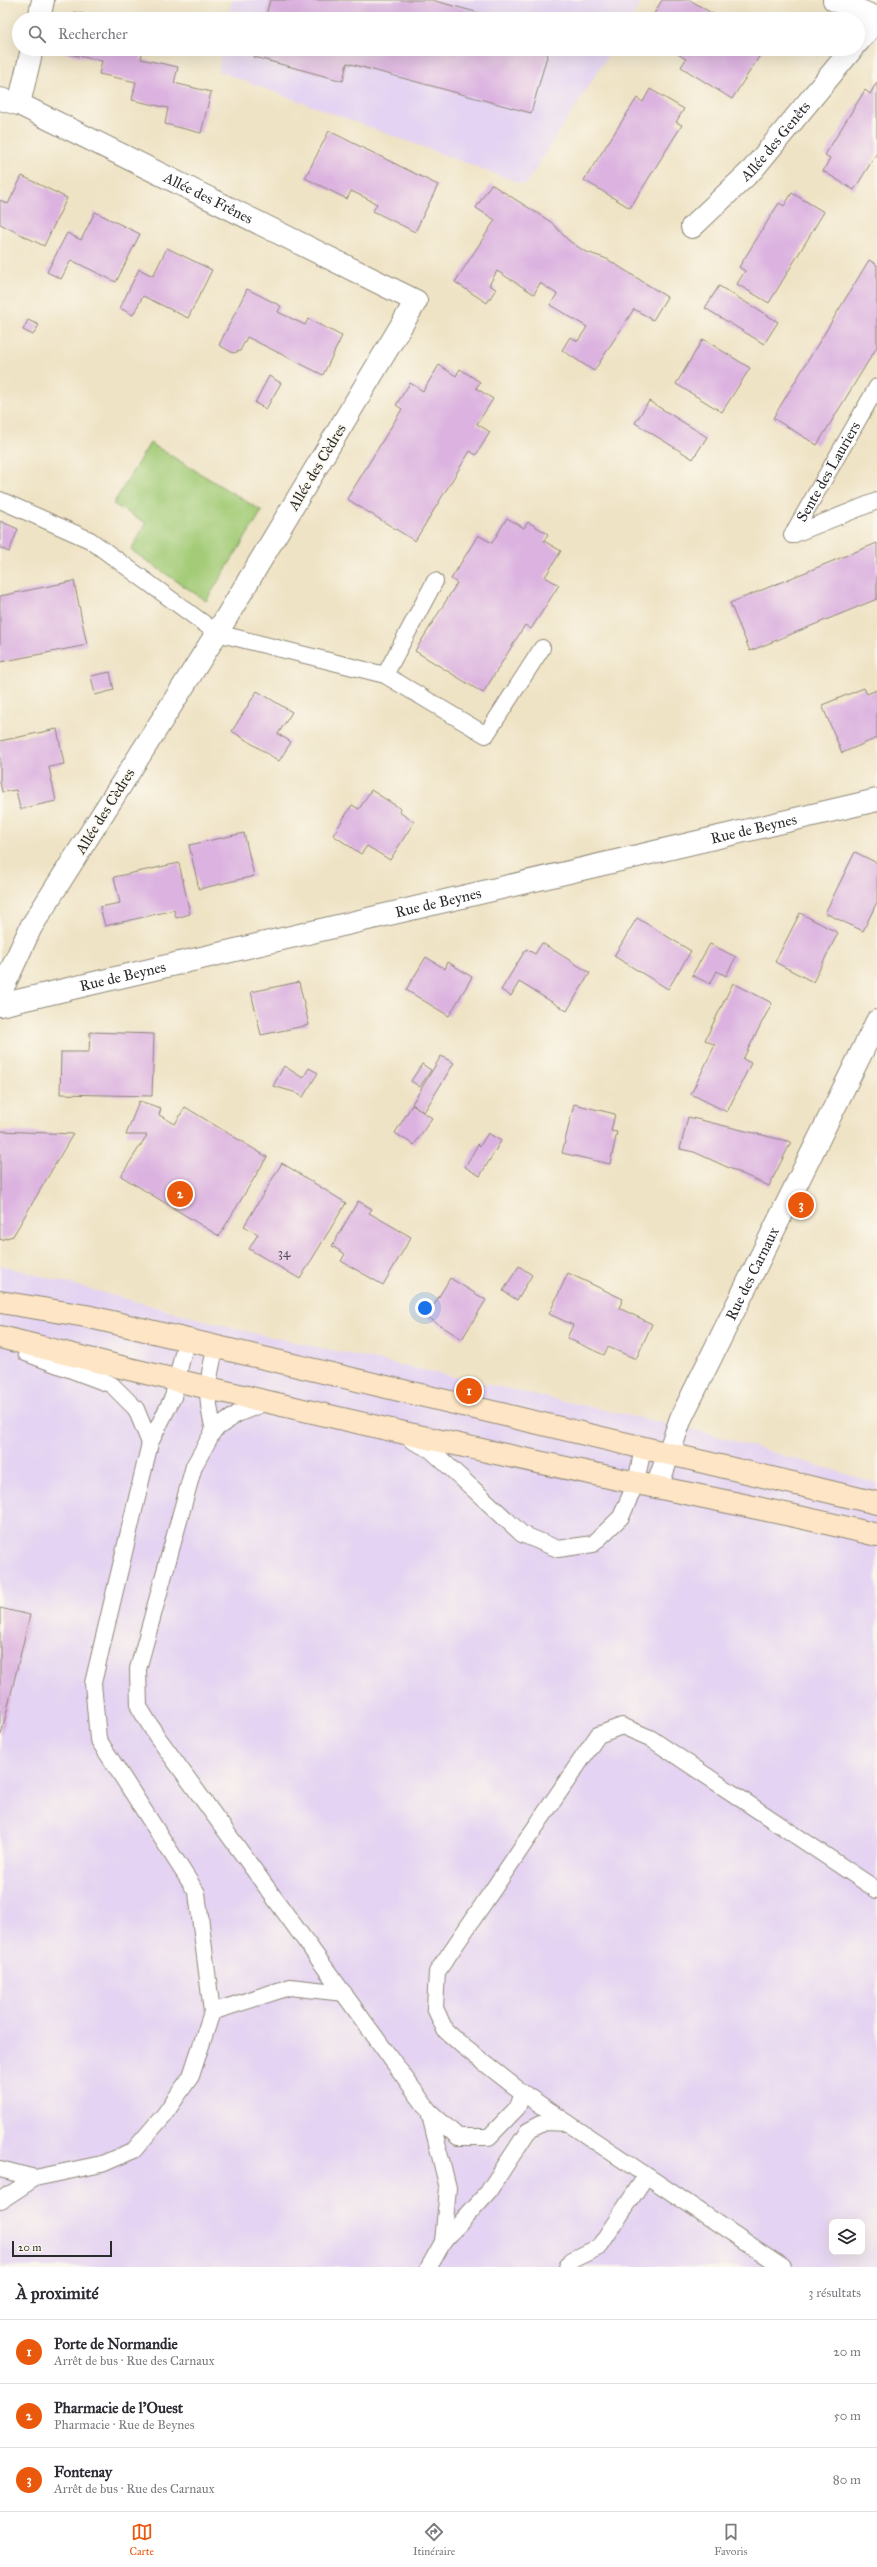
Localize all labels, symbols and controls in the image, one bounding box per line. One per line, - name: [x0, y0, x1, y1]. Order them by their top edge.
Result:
- search box: [12, 12, 865, 56]
- icon: search: [26, 23, 48, 45]
- text: Rechercher: [58, 25, 128, 43]
- street label: Allée des Genêts: [736, 98, 814, 186]
- street label: Allée des Frênes: [160, 168, 256, 228]
- street label: Sente des Lauriers: [792, 418, 864, 525]
- street label: Allée des Cèdres: [284, 421, 350, 514]
- street label: Allée des Cèdres: [71, 765, 138, 858]
- street label: Rue de Beynes: [709, 810, 799, 848]
- street label: Rue de Beynes: [393, 884, 483, 921]
- street label: Rue de Beynes: [78, 958, 168, 995]
- pin: 2: [167, 1179, 193, 1209]
- pin: 3: [788, 1190, 814, 1220]
- street label: Rue des Carnaux: [722, 1224, 783, 1323]
- house number: 34: [278, 1245, 291, 1261]
- your location: [415, 1298, 435, 1318]
- pin: 1: [456, 1376, 482, 1406]
- map controls: [829, 2219, 865, 2255]
- button: layers: [829, 2219, 865, 2255]
- scale bar: [12, 2239, 112, 2258]
- text: 20 m: [18, 2241, 41, 2254]
- text: À proximité: [16, 2283, 99, 2304]
- text: 3 résultats: [808, 2285, 861, 2301]
- text: Porte de Normandie: [54, 2335, 178, 2353]
- text: 1: [26, 2344, 32, 2360]
- text: 20 m: [833, 2344, 861, 2360]
- text: Arrêt de bus · Rue des Carnaux: [54, 2353, 214, 2369]
- text: Pharmacie de l'Ouest: [54, 2399, 183, 2417]
- text: 2: [26, 2408, 32, 2424]
- text: 50 m: [834, 2408, 861, 2424]
- text: Pharmacie · Rue de Beynes: [54, 2417, 194, 2433]
- text: Fontenay: [54, 2463, 112, 2481]
- text: 3: [26, 2472, 32, 2488]
- text: 80 m: [833, 2472, 861, 2488]
- text: Arrêt de bus · Rue des Carnaux: [54, 2481, 214, 2497]
- tab: Carte: [129, 2521, 154, 2558]
- tab: Itinéraire: [413, 2521, 455, 2558]
- tab: Favoris: [714, 2521, 748, 2558]

